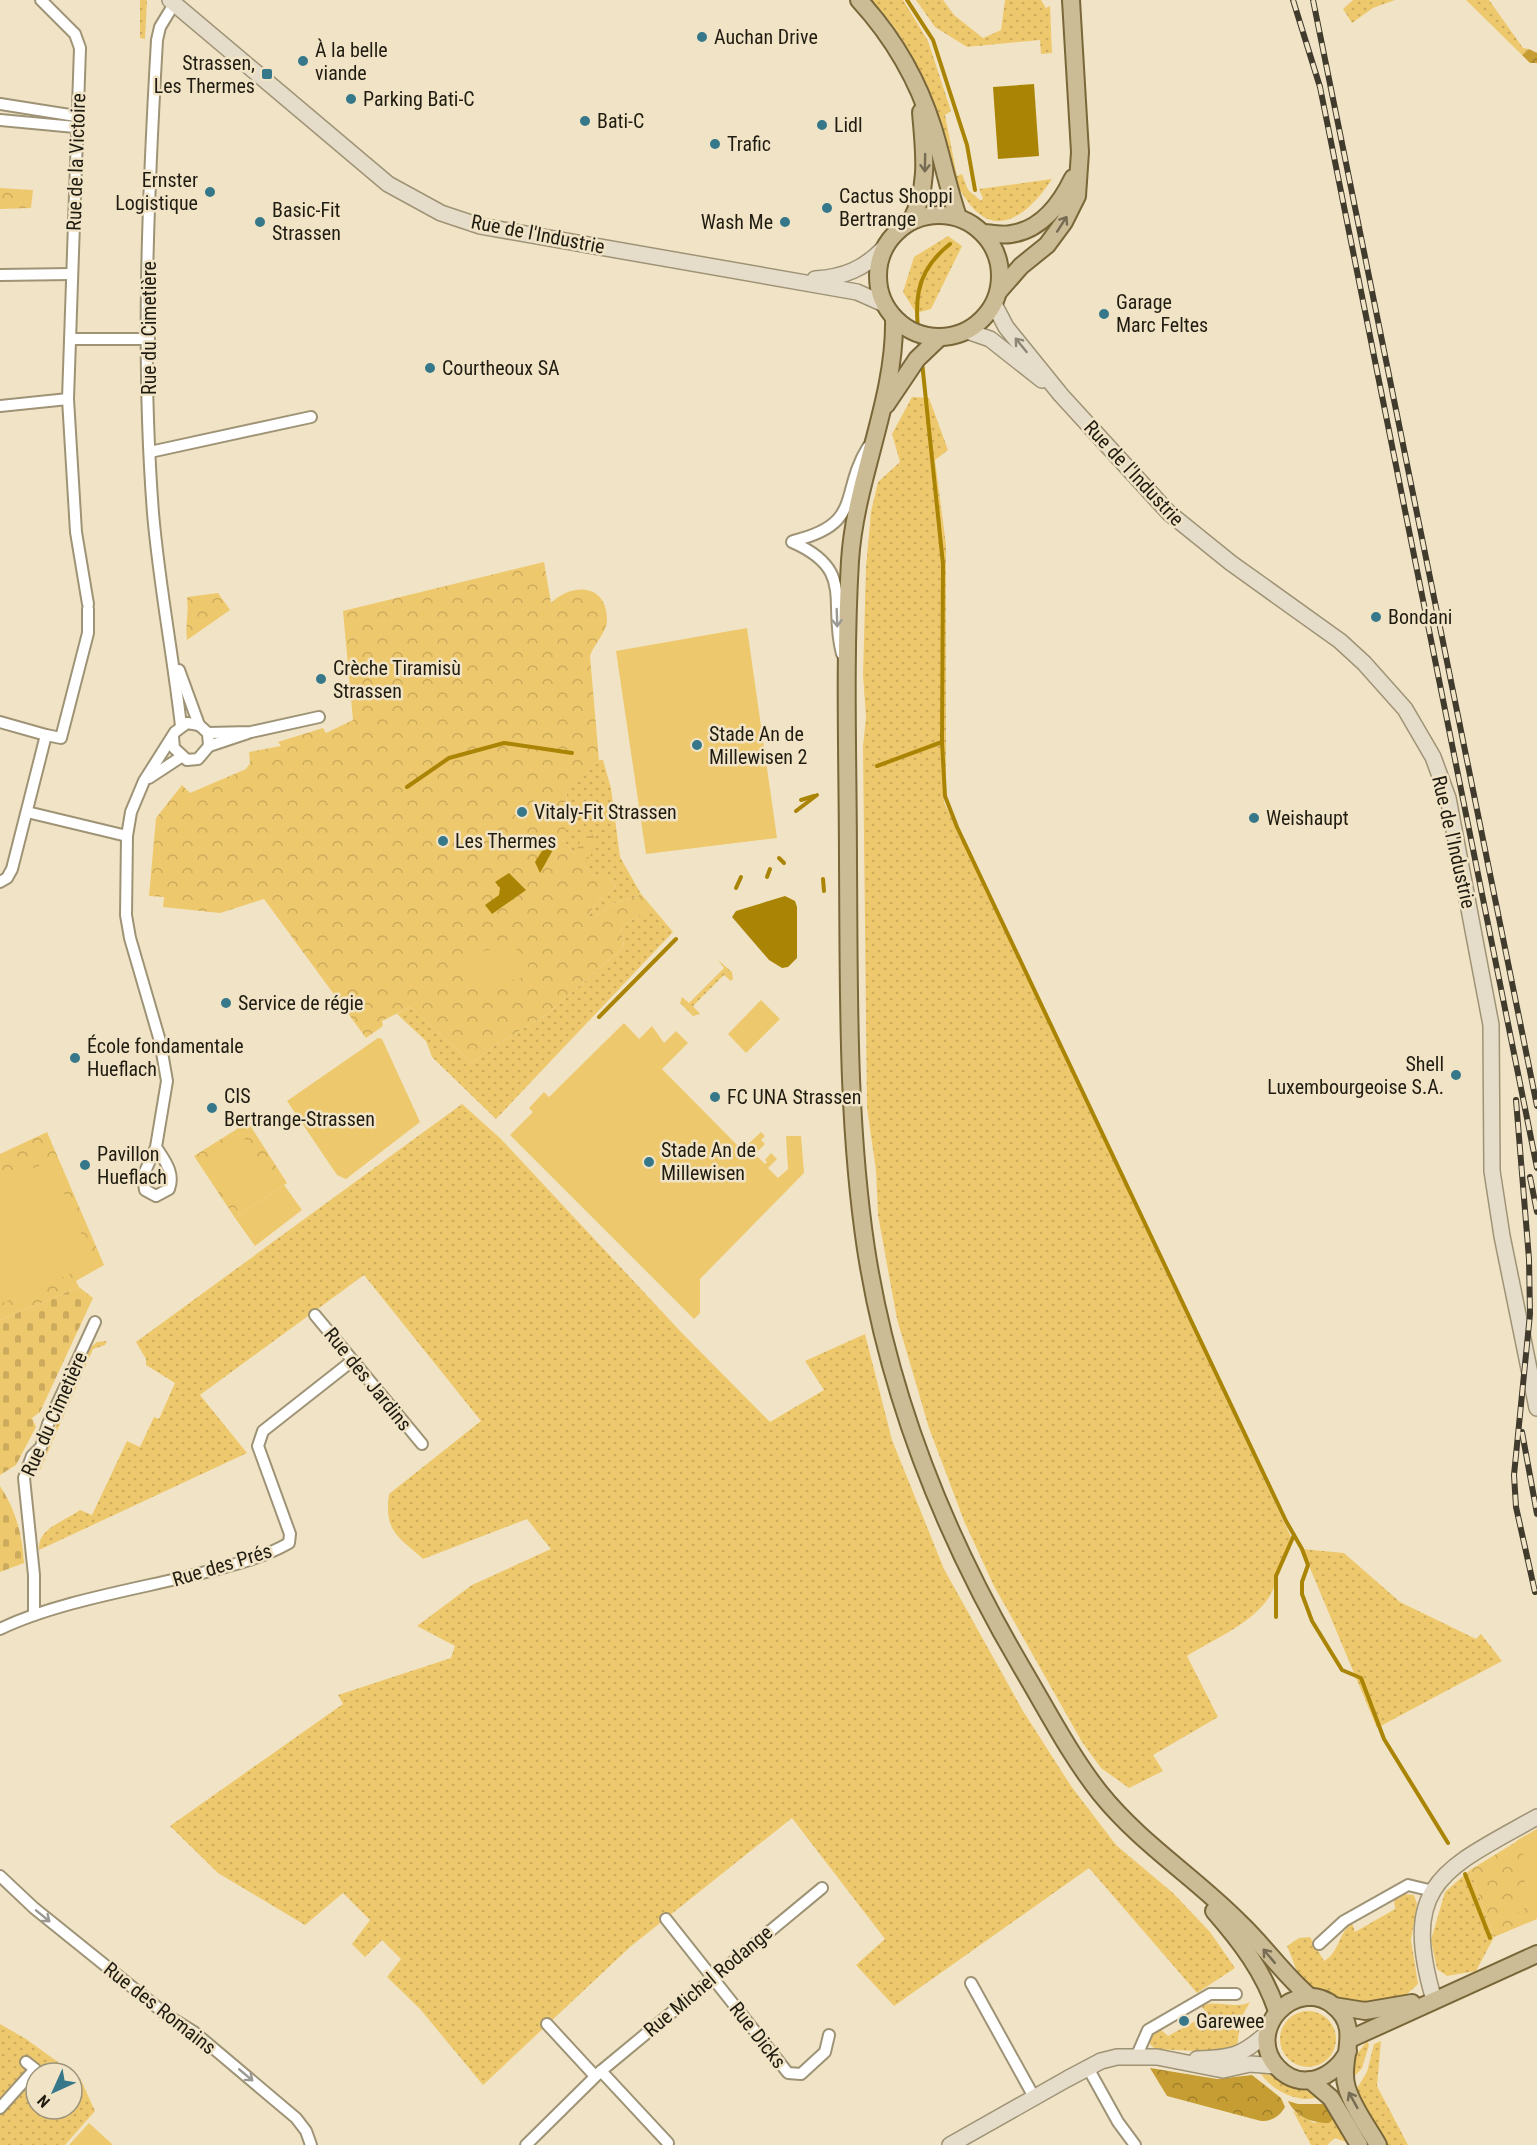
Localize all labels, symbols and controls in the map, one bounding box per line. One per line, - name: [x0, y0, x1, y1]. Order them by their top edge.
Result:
- place label: Auchan Drive: [714, 25, 818, 49]
- marker: Auchan Drive: [695, 30, 709, 44]
- place label: À la belle viande: [315, 38, 388, 85]
- place label: Strassen, Les Thermes: [154, 51, 255, 98]
- marker: À la belle viande: [296, 54, 310, 68]
- marker: Strassen, Les Thermes: [260, 67, 274, 81]
- place label: Parking Bati-C: [363, 87, 475, 111]
- marker: Parking Bati-C: [344, 92, 358, 106]
- street label: Rue de la Victoire: [62, 93, 90, 231]
- place label: Bati-C: [597, 109, 644, 133]
- place label: Lidl: [834, 113, 863, 137]
- marker: Bati-C: [578, 114, 592, 128]
- marker: Lidl: [815, 118, 829, 132]
- place label: Trafic: [727, 132, 771, 156]
- marker: Trafic: [708, 137, 722, 151]
- one-way arrow: [919, 153, 931, 173]
- place label: Ernster Logistique: [115, 168, 198, 215]
- place label: Cactus Shoppi Bertrange: [839, 184, 953, 231]
- marker: Ernster Logistique: [203, 185, 217, 199]
- place label: Basic-Fit Strassen: [272, 198, 341, 245]
- marker: Cactus Shoppi Bertrange: [820, 201, 834, 215]
- street label: Rue de l'Industrie: [469, 209, 607, 259]
- place label: Wash Me: [701, 210, 773, 234]
- marker: Basic-Fit Strassen: [253, 215, 267, 229]
- marker: Wash Me: [778, 215, 792, 229]
- one-way arrow: [1056, 216, 1068, 233]
- street label: Rue du Cimetière: [137, 261, 161, 395]
- place label: Garage Marc Feltes: [1116, 290, 1208, 337]
- marker: Garage Marc Feltes: [1097, 307, 1111, 321]
- one-way arrow: [1014, 337, 1027, 353]
- place label: Courtheoux SA: [442, 356, 560, 380]
- marker: Courtheoux SA: [423, 361, 437, 375]
- street label: Rue de l'Industrie: [1079, 415, 1189, 531]
- place label: Bondani: [1388, 605, 1452, 629]
- one-way arrow: [832, 607, 843, 627]
- marker: Bondani: [1369, 610, 1383, 624]
- place label: Crèche Tiramisù Strassen: [333, 656, 461, 703]
- marker: Crèche Tiramisù Strassen: [314, 672, 328, 686]
- place label: Stade An de Millewisen 2: [709, 722, 808, 769]
- marker: Stade An de Millewisen 2: [690, 738, 704, 752]
- street label: Rue de l'Industrie: [1427, 773, 1481, 911]
- place label: Vitaly-Fit Strassen: [534, 800, 677, 824]
- marker: Vitaly-Fit Strassen: [515, 805, 529, 819]
- place label: Weishaupt: [1266, 806, 1349, 830]
- marker: Weishaupt: [1247, 811, 1261, 825]
- place label: Les Thermes: [455, 829, 556, 853]
- marker: Les Thermes: [436, 834, 450, 848]
- place label: Service de régie: [238, 991, 363, 1015]
- marker: Service de régie: [219, 996, 233, 1010]
- place label: École fondamentale Hueflach: [87, 1034, 244, 1081]
- marker: École fondamentale Hueflach: [68, 1051, 82, 1065]
- place label: Shell Luxembourgeoise S.A.: [1267, 1052, 1444, 1099]
- marker: Shell Luxembourgeoise S.A.: [1449, 1068, 1463, 1082]
- place label: CIS Bertrange-Strassen: [224, 1084, 375, 1131]
- place label: FC UNA Strassen: [727, 1085, 861, 1109]
- marker: FC UNA Strassen: [708, 1090, 722, 1104]
- marker: CIS Bertrange-Strassen: [205, 1101, 219, 1115]
- place label: Stade An de Millewisen: [661, 1138, 756, 1185]
- place label: Pavillon Hueflach: [97, 1142, 167, 1189]
- marker: Stade An de Millewisen: [642, 1155, 656, 1169]
- marker: Pavillon Hueflach: [78, 1158, 92, 1172]
- street label: Rue des Jardins: [319, 1323, 417, 1435]
- street label: Rue du Cimetière: [16, 1348, 92, 1480]
- street label: Rue des Prés: [169, 1539, 275, 1591]
- one-way arrow: [35, 1909, 51, 1922]
- street label: Rue Michel Rodange: [639, 1920, 777, 2042]
- one-way arrow: [1262, 1948, 1275, 1964]
- street label: Rue des Romains: [99, 1957, 221, 2059]
- street label: Rue Dicks: [725, 1997, 791, 2073]
- place label: Garewee: [1196, 2009, 1264, 2033]
- marker: Garewee: [1177, 2014, 1191, 2028]
- north arrow: [24, 2061, 84, 2121]
- one-way arrow: [238, 2069, 254, 2082]
- text: N: [34, 2091, 54, 2111]
- one-way arrow: [1347, 2092, 1359, 2109]

